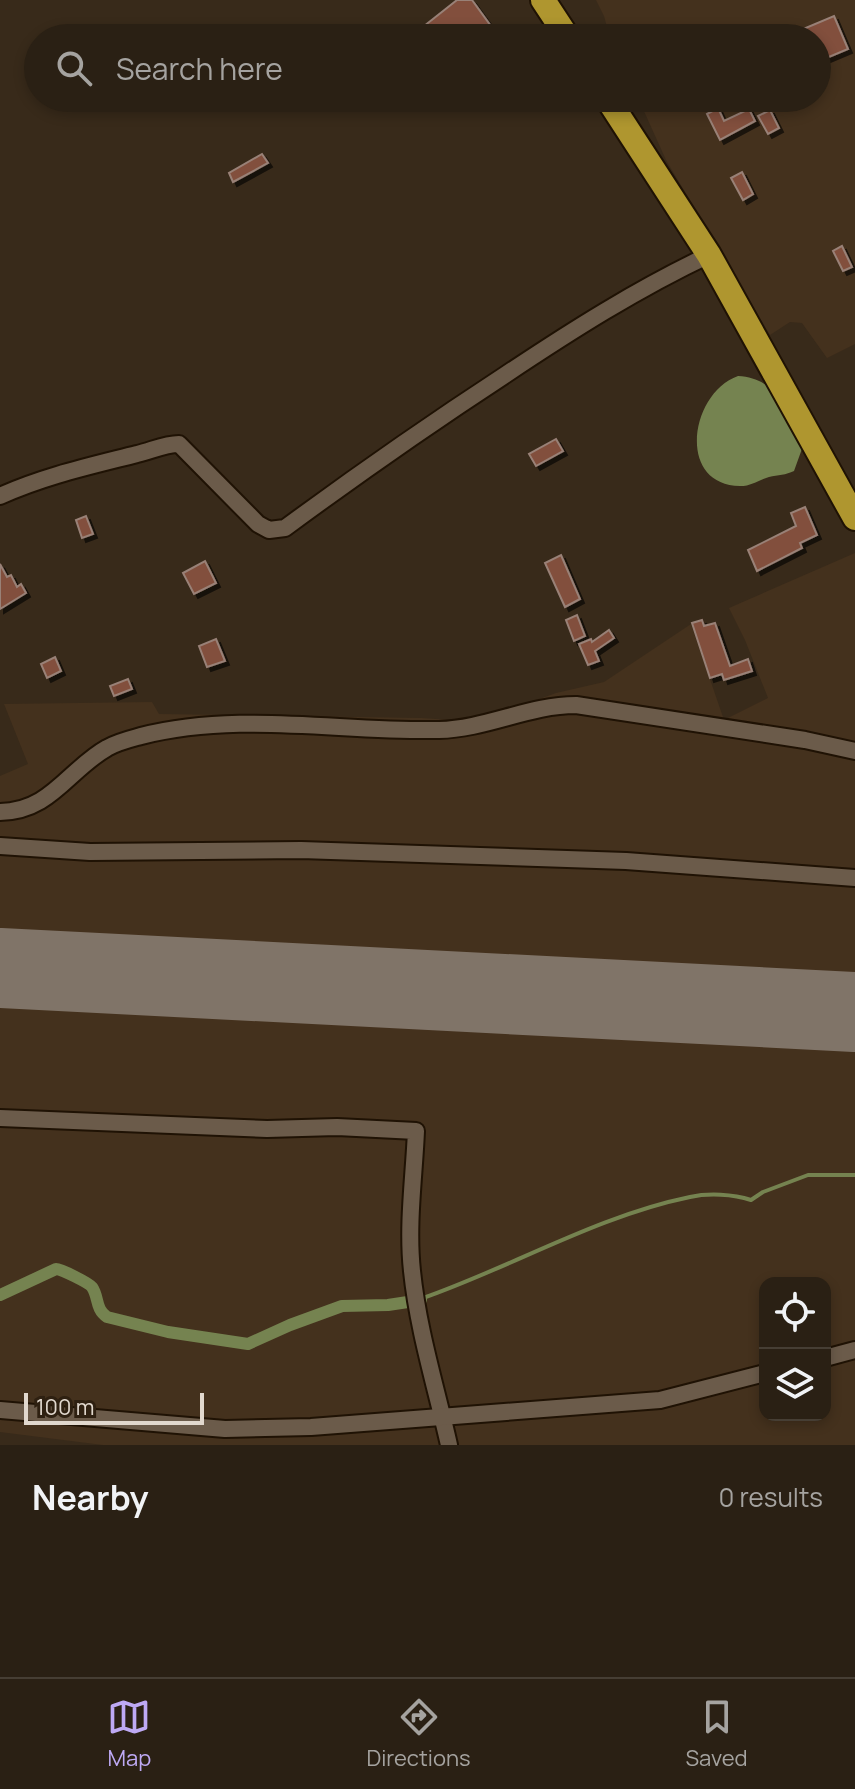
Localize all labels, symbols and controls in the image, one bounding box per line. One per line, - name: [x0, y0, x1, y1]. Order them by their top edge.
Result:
- search box: [24, 24, 831, 112]
- icon: search: [52, 46, 96, 90]
- text: Search here: [116, 48, 283, 89]
- map controls: [759, 1277, 831, 1421]
- button: locate: [759, 1277, 831, 1349]
- button: layers: [759, 1349, 831, 1421]
- scale bar: [24, 1389, 204, 1425]
- text: 100 m: [36, 1392, 94, 1422]
- text: Nearby: [32, 1474, 148, 1520]
- text: 0 results: [718, 1479, 823, 1515]
- tab: Map: [107, 1695, 151, 1773]
- tab: Directions: [366, 1695, 471, 1773]
- tab: Saved: [686, 1695, 748, 1773]

